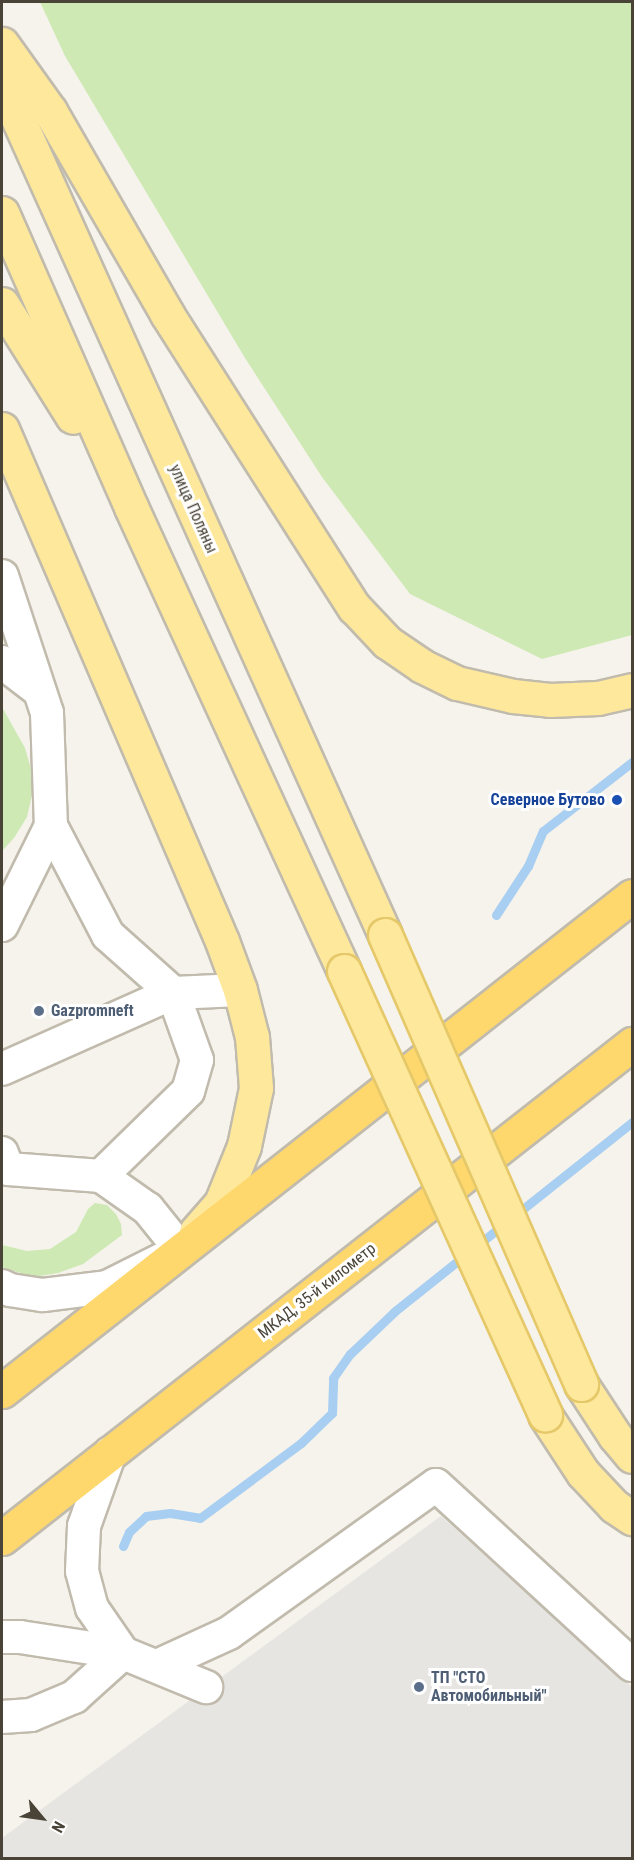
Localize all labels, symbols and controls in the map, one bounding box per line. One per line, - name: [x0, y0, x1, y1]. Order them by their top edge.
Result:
- street label: улица Поляны: [165, 462, 221, 556]
- place label: Северное Бутово: [491, 790, 605, 810]
- marker: Северное Бутово: [610, 793, 624, 807]
- place label: Gazpromneft: [51, 1001, 134, 1021]
- marker: Gazpromneft: [32, 1004, 46, 1018]
- street label: МКАД, 35-й километр: [254, 1239, 380, 1343]
- place label: ТП "СТО Автомобильный": [431, 1668, 547, 1706]
- marker: ТП "СТО Автомобильный": [412, 1680, 426, 1694]
- north arrow: [12, 1788, 72, 1848]
- text: N: [48, 1818, 69, 1836]

